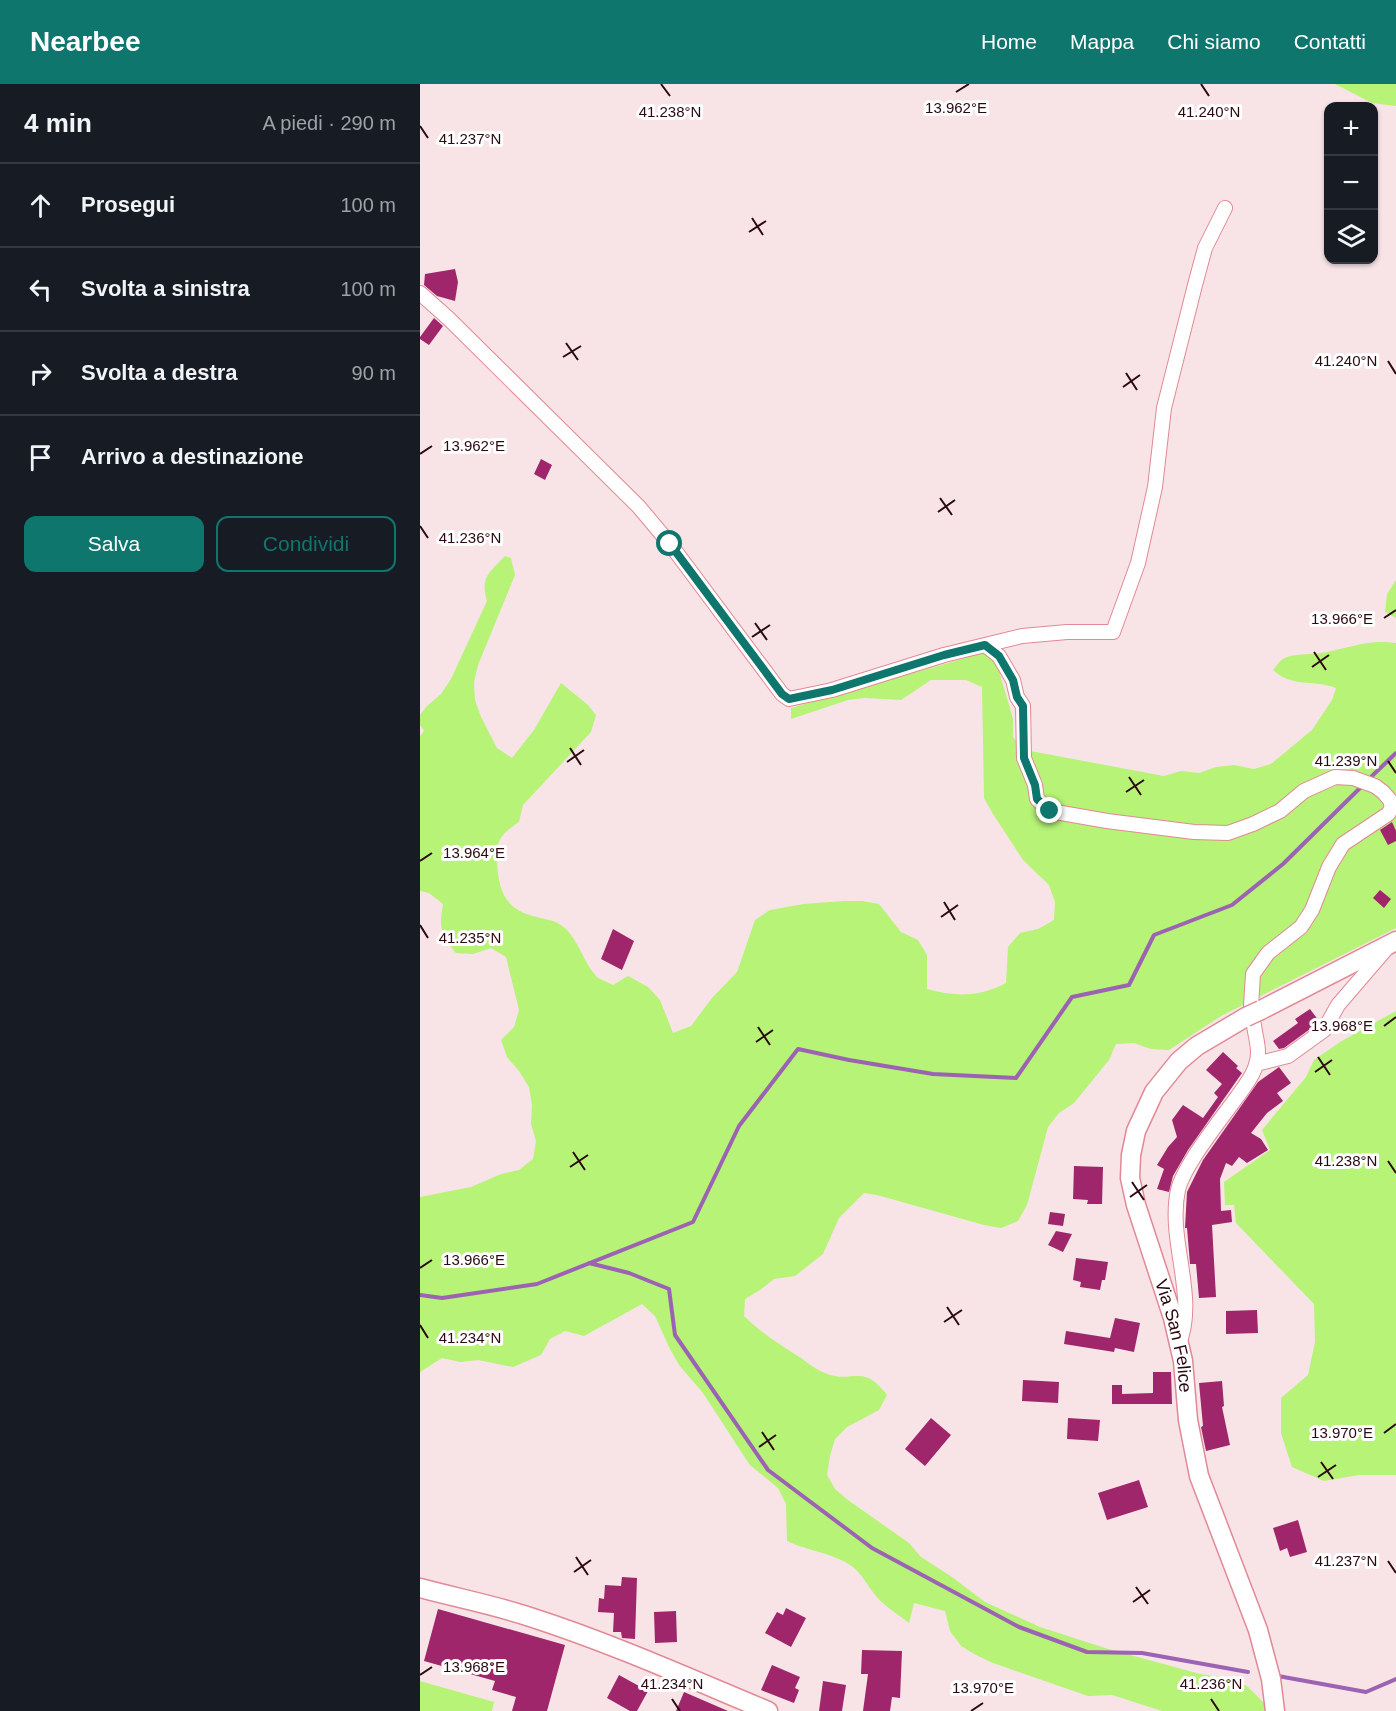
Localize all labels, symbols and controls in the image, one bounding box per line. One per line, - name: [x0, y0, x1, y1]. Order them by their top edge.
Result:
- text: Nearbee: [30, 26, 141, 57]
- text: Home: [981, 30, 1037, 53]
- text: Mappa: [1070, 30, 1134, 53]
- text: Chi siamo: [1167, 30, 1261, 53]
- text: Contatti: [1294, 30, 1366, 53]
- text: 13.962°E: [925, 99, 987, 116]
- map controls: [1324, 102, 1378, 264]
- button: +: [1324, 102, 1378, 156]
- text: 41.238°N: [639, 103, 701, 120]
- text: 41.240°N: [1178, 103, 1240, 120]
- text: 4 min: [24, 108, 92, 138]
- text: A piedi · 290 m: [263, 112, 396, 134]
- text: 41.237°N: [439, 130, 501, 147]
- button: −: [1324, 156, 1378, 210]
- icon: ahead: [24, 189, 57, 222]
- text: Prosegui: [81, 192, 175, 217]
- text: 100 m: [340, 194, 396, 216]
- button: layers: [1324, 210, 1378, 264]
- icon: left: [24, 273, 57, 306]
- text: Svolta a sinistra: [81, 276, 250, 301]
- text: 100 m: [340, 278, 396, 300]
- text: 41.240°N: [1315, 352, 1377, 369]
- icon: right: [24, 357, 57, 390]
- text: Svolta a destra: [81, 360, 238, 385]
- text: 90 m: [352, 362, 396, 384]
- text: 13.962°E: [443, 437, 505, 454]
- icon: arrive: [24, 441, 57, 474]
- text: Arrivo a destinazione: [81, 444, 304, 469]
- button: Salva: [24, 516, 204, 572]
- button: Condividi: [216, 516, 396, 572]
- text: 41.236°N: [439, 529, 501, 546]
- route start: [656, 530, 682, 556]
- text: 13.966°E: [1311, 610, 1373, 627]
- text: 41.239°N: [1315, 752, 1377, 769]
- route end: [1036, 797, 1062, 823]
- text: 13.964°E: [443, 844, 505, 861]
- text: 41.235°N: [439, 929, 501, 946]
- text: 13.968°E: [1311, 1017, 1373, 1034]
- text: 41.238°N: [1315, 1152, 1377, 1169]
- text: 13.966°E: [443, 1251, 505, 1268]
- street label: Via San Felice: [1151, 1277, 1196, 1393]
- text: 41.234°N: [439, 1329, 501, 1346]
- text: 13.970°E: [1311, 1424, 1373, 1441]
- text: 41.237°N: [1315, 1552, 1377, 1569]
- text: 13.968°E: [443, 1658, 505, 1675]
- text: 41.234°N: [641, 1675, 703, 1692]
- text: 41.236°N: [1180, 1675, 1242, 1692]
- text: 13.970°E: [952, 1679, 1014, 1696]

